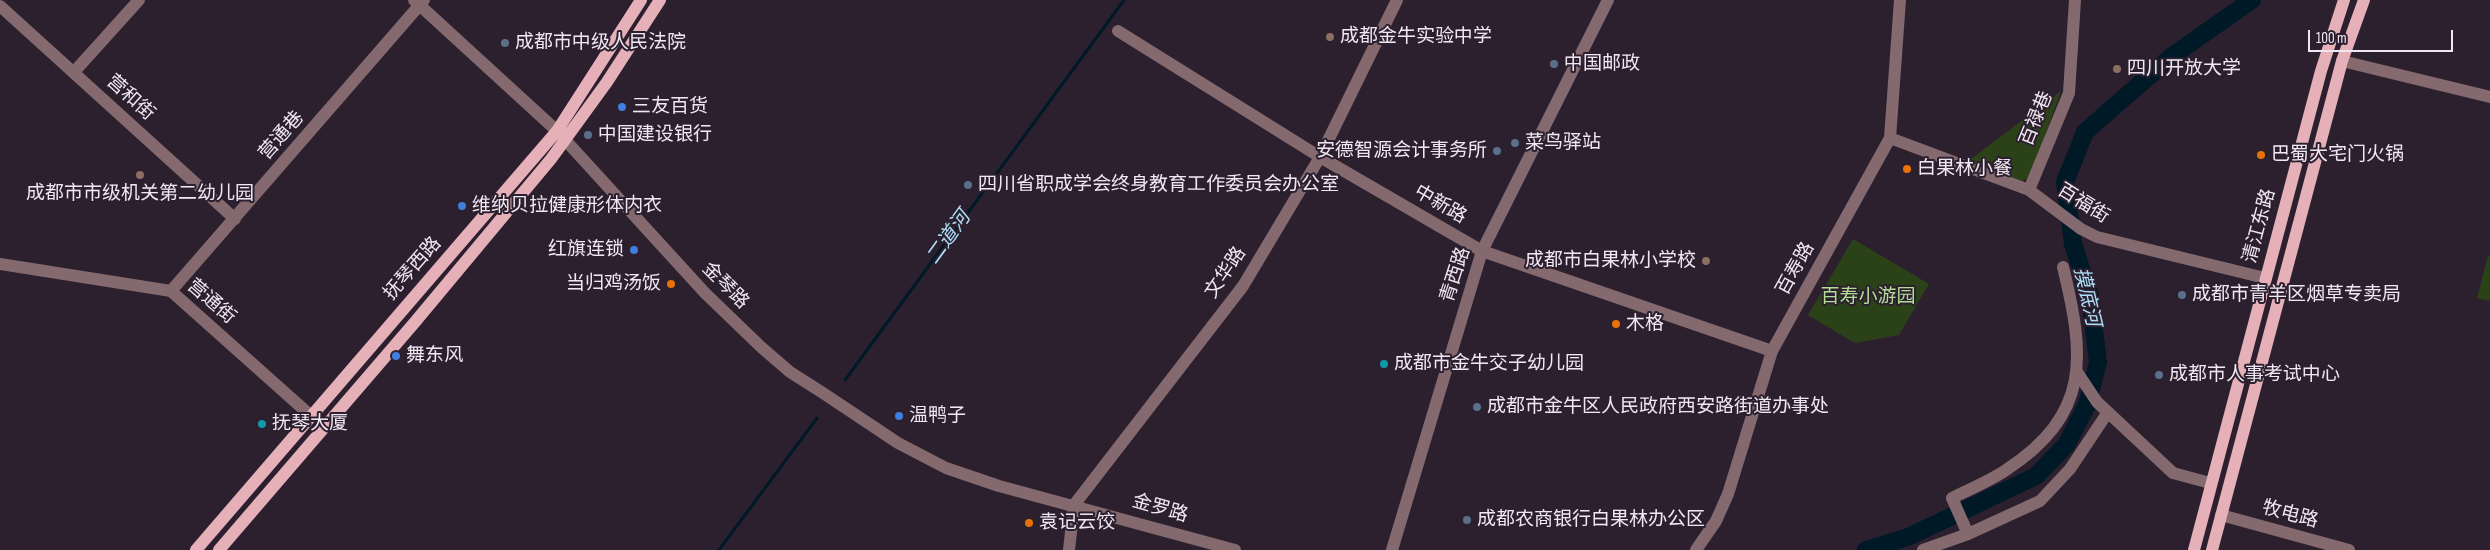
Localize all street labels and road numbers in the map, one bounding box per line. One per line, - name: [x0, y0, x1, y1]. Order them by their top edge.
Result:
- street label: 营和街: [101, 70, 159, 126]
- street label: 百禄巷: [2016, 88, 2058, 150]
- street label: 营通巷: [255, 107, 309, 165]
- street label: 百福街: [2053, 179, 2113, 229]
- street label: 中新路: [1410, 181, 1470, 229]
- street label: 清江东路: [2239, 186, 2281, 266]
- street label: 抚琴西路: [379, 233, 447, 305]
- street label: 百寿路: [1772, 239, 1820, 299]
- street label: 文华路: [1201, 243, 1251, 303]
- street label: 青西路: [1436, 244, 1476, 306]
- street label: 金琴路: [697, 258, 753, 314]
- street label: 营通街: [182, 275, 240, 329]
- street label: 金罗路: [1129, 490, 1191, 528]
- street label: 牧电路: [2260, 497, 2320, 533]

